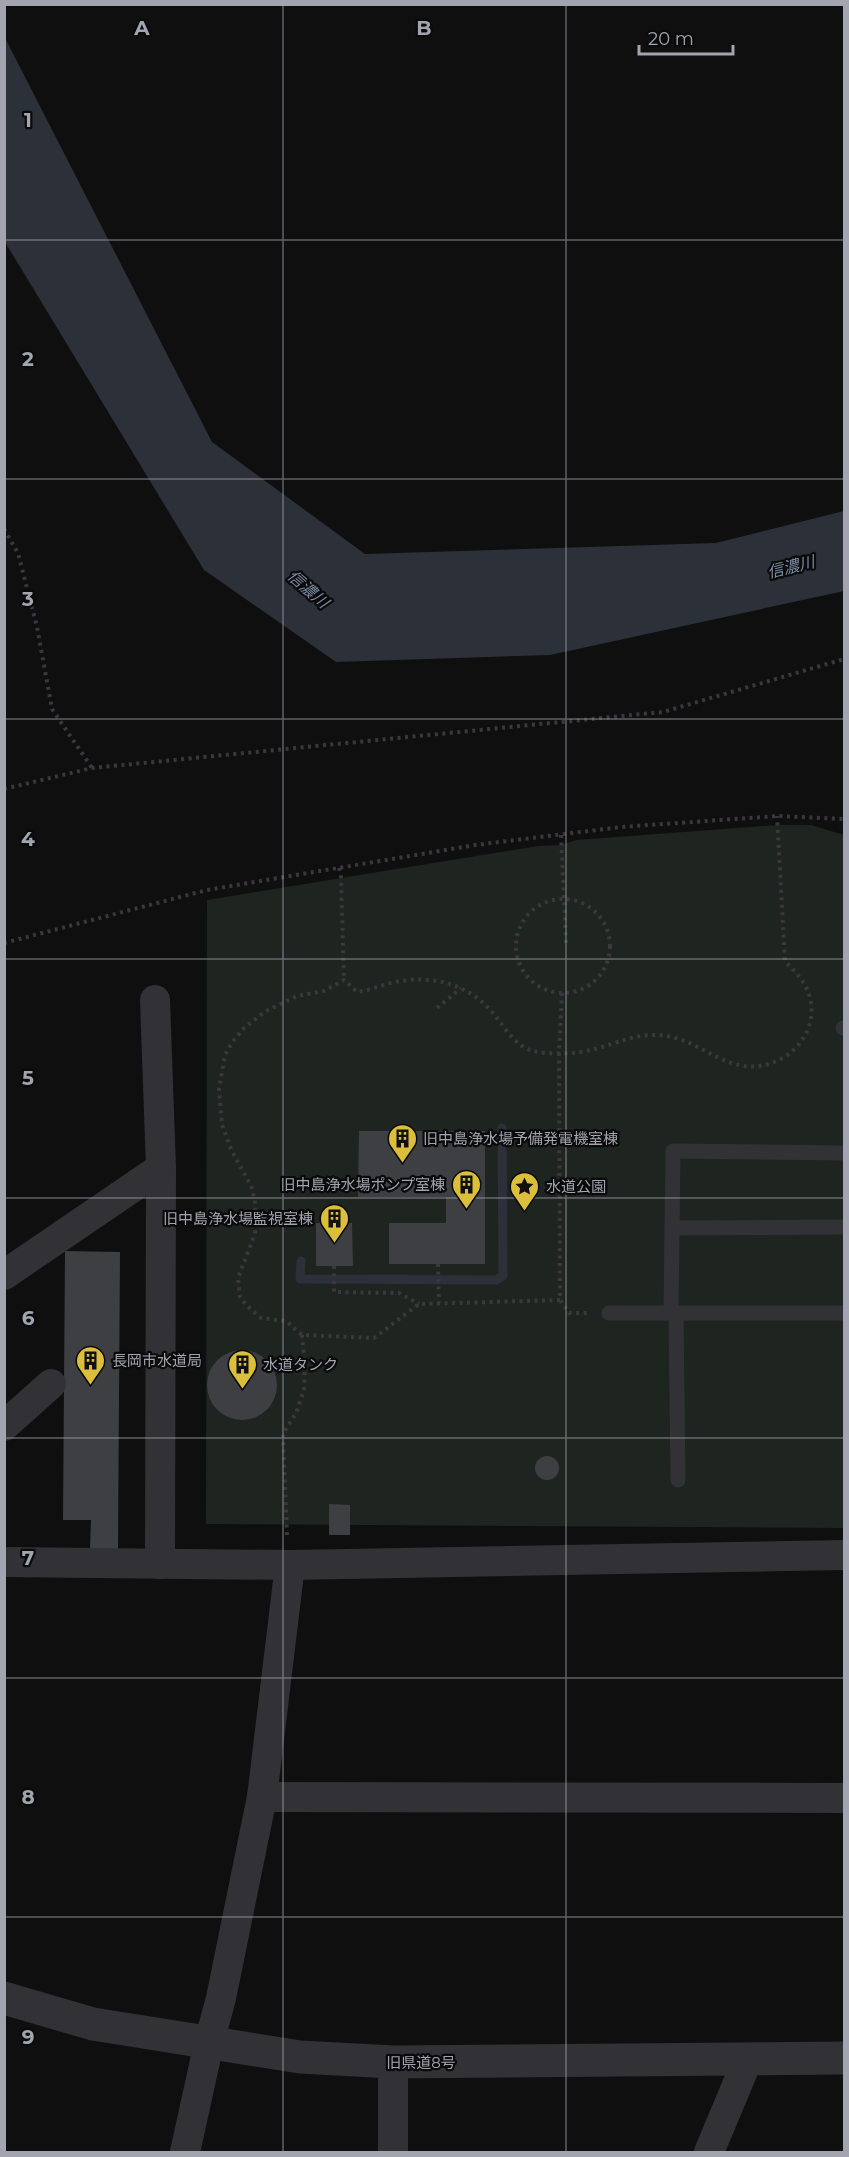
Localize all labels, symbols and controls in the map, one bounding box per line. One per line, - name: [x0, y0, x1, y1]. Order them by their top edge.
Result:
- text: A: [133, 16, 150, 40]
- text: B: [416, 16, 432, 40]
- scale bar: [639, 18, 734, 56]
- text: 20 m: [648, 28, 694, 50]
- text: 1: [24, 108, 32, 132]
- text: 2: [22, 347, 34, 371]
- water label: 信濃川: [765, 551, 819, 582]
- water label: 信濃川: [284, 566, 334, 613]
- text: 3: [21, 587, 34, 611]
- text: 4: [21, 827, 35, 851]
- text: 5: [22, 1066, 34, 1090]
- building icon: 旧中島浄水場予備発電機室棟: [386, 1122, 418, 1164]
- place label: 旧中島浄水場予備発電機室棟: [423, 1129, 618, 1148]
- building icon: 旧中島浄水場ポンプ室棟: [450, 1168, 482, 1210]
- place icon: 水道公園: [509, 1170, 541, 1212]
- place label: 旧中島浄水場ポンプ室棟: [280, 1175, 445, 1194]
- place label: 水道公園: [546, 1177, 606, 1196]
- building icon: 旧中島浄水場監視室棟: [318, 1202, 350, 1244]
- place label: 旧中島浄水場監視室棟: [163, 1209, 313, 1228]
- text: 6: [22, 1306, 35, 1330]
- building icon: 長岡市水道局: [75, 1344, 107, 1386]
- building icon: 水道タンク: [226, 1348, 258, 1390]
- place label: 長岡市水道局: [112, 1351, 202, 1370]
- place label: 水道タンク: [263, 1355, 338, 1374]
- text: 7: [22, 1546, 34, 1570]
- text: 8: [21, 1785, 35, 1809]
- text: 9: [22, 2025, 34, 2049]
- street label: 旧県道8号: [386, 2053, 456, 2072]

